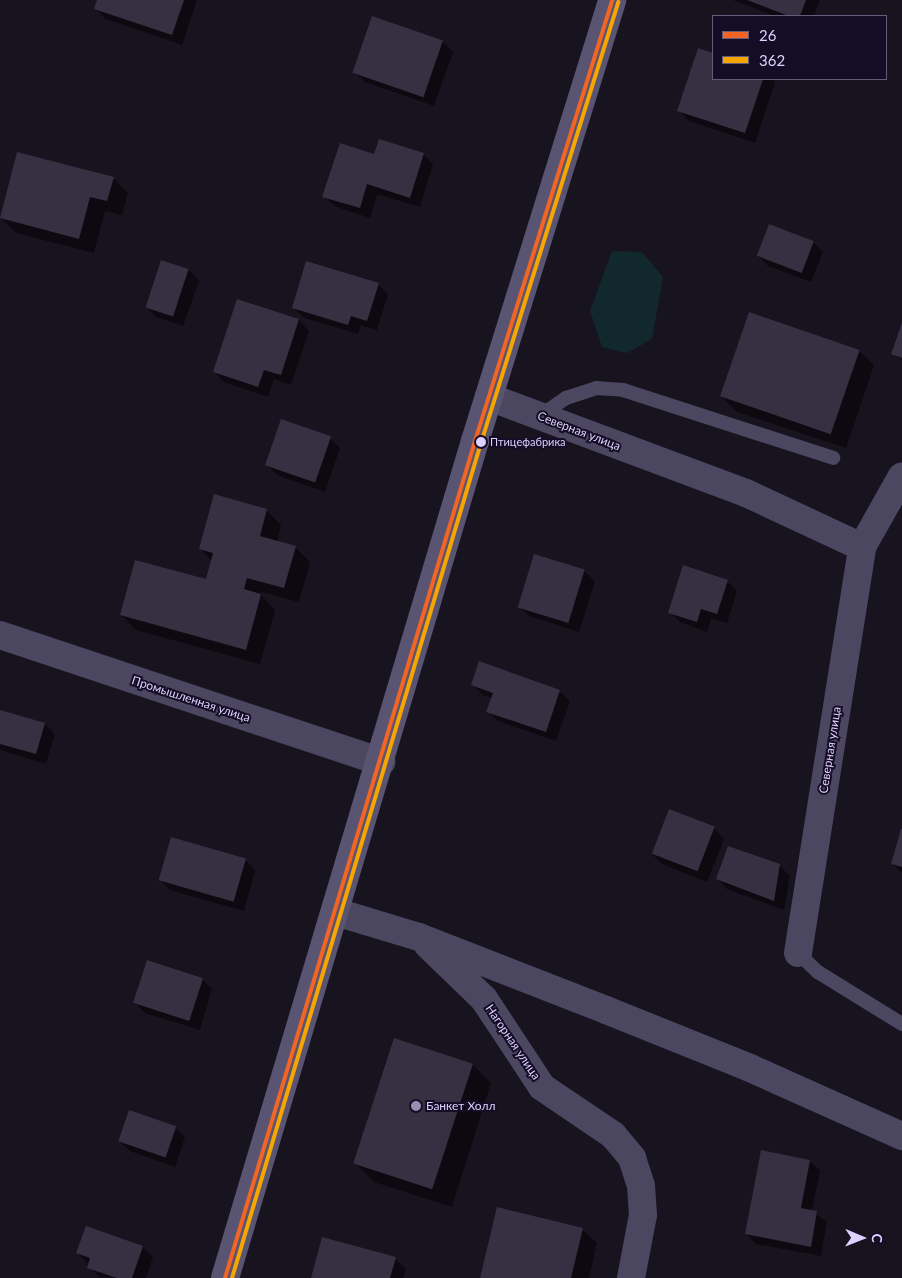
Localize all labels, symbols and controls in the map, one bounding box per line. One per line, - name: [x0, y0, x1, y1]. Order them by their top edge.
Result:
- legend: [712, 15, 887, 80]
- text: 26: [759, 26, 776, 44]
- text: 362: [759, 51, 785, 69]
- street label: Северная улица: [535, 409, 623, 453]
- place label: Птицефабрика: [490, 435, 566, 449]
- marker: Птицефабрика: [476, 437, 486, 447]
- street label: Промышленная улица: [130, 673, 252, 725]
- street label: Северная улица: [816, 706, 844, 794]
- street label: Нагорная улица: [483, 1002, 543, 1082]
- place label: Банкет Холл: [426, 1099, 495, 1113]
- marker: Банкет Холл: [410, 1100, 422, 1112]
- north arrow: [837, 1213, 887, 1263]
- text: С: [869, 1233, 886, 1243]

